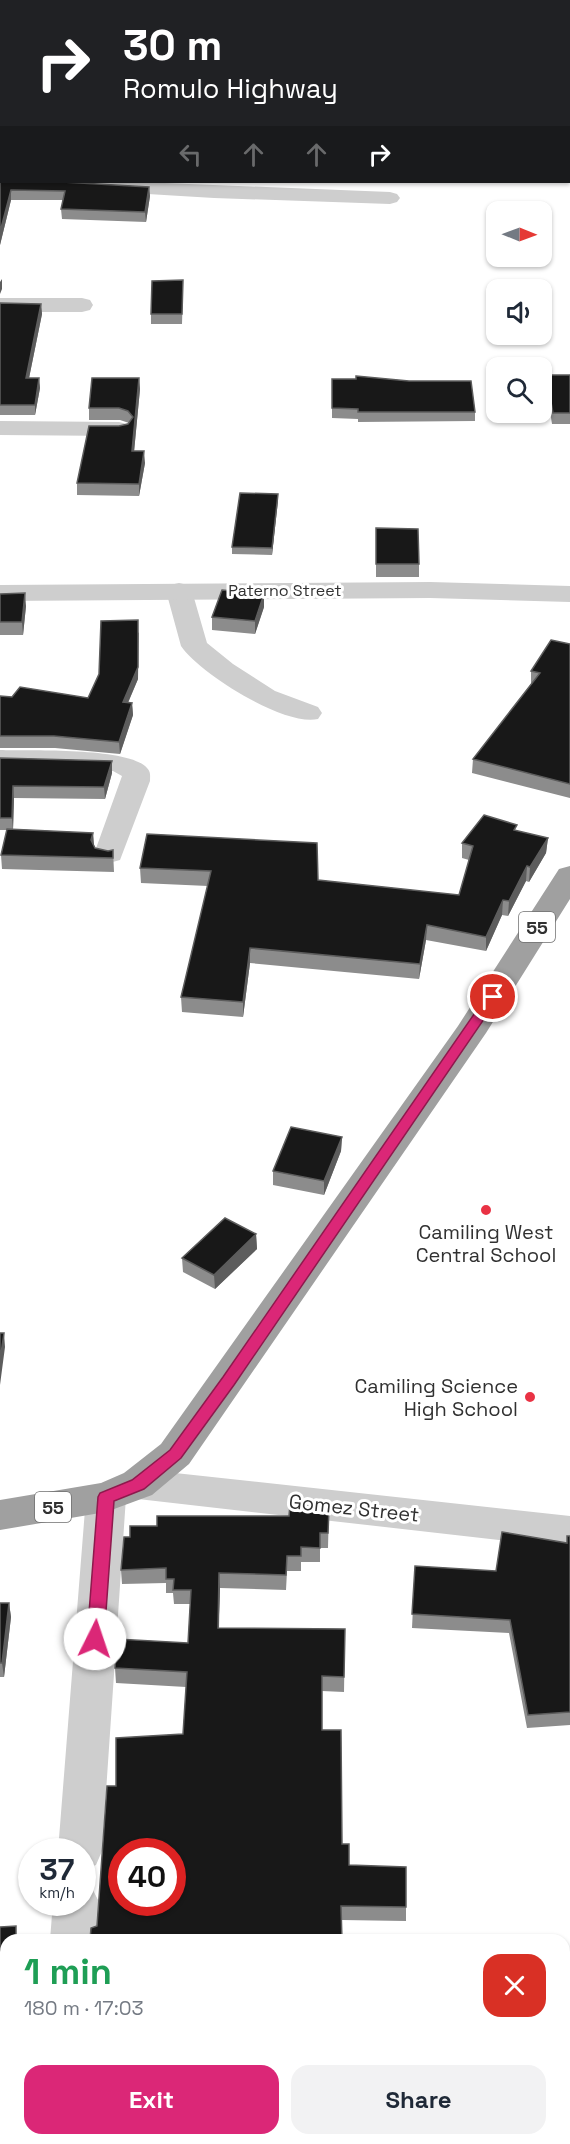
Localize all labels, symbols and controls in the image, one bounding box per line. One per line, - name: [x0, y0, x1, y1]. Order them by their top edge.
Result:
- text: 30 m: [123, 19, 222, 72]
- icon: right: [24, 24, 102, 102]
- text: Romulo Highway: [123, 71, 338, 106]
- icon: left: [174, 138, 207, 171]
- icon: ahead: [237, 138, 270, 171]
- icon: ahead: [300, 138, 333, 171]
- icon: right: [363, 138, 396, 171]
- north arrow: [486, 201, 552, 267]
- map controls: [486, 201, 552, 423]
- button: sound: [486, 279, 552, 345]
- button: search: [486, 357, 552, 423]
- street label: Paterno Street: [228, 580, 342, 601]
- road number: 55: [519, 912, 555, 942]
- pin: [467, 971, 518, 1022]
- icon: arrive: [476, 980, 509, 1013]
- marker: Camiling West Central School: [479, 1203, 493, 1217]
- place label: Camiling West Central School: [416, 1219, 556, 1268]
- place label: Camiling Science High School: [355, 1373, 518, 1422]
- marker: Camiling Science High School: [523, 1390, 537, 1404]
- street label: Gomez Street: [288, 1488, 420, 1528]
- road number: 55: [35, 1492, 71, 1522]
- position arrow: [63, 1607, 127, 1671]
- speed limit sign: 40: [108, 1838, 186, 1916]
- text: 37: [40, 1850, 74, 1889]
- text: km/h: [39, 1883, 75, 1902]
- text: 1 min: [24, 1949, 112, 1995]
- button: close: [483, 1954, 546, 2017]
- text: 180 m · 17:03: [24, 1995, 144, 2021]
- button: Exit: [24, 2065, 279, 2134]
- button: Share: [291, 2065, 546, 2134]

